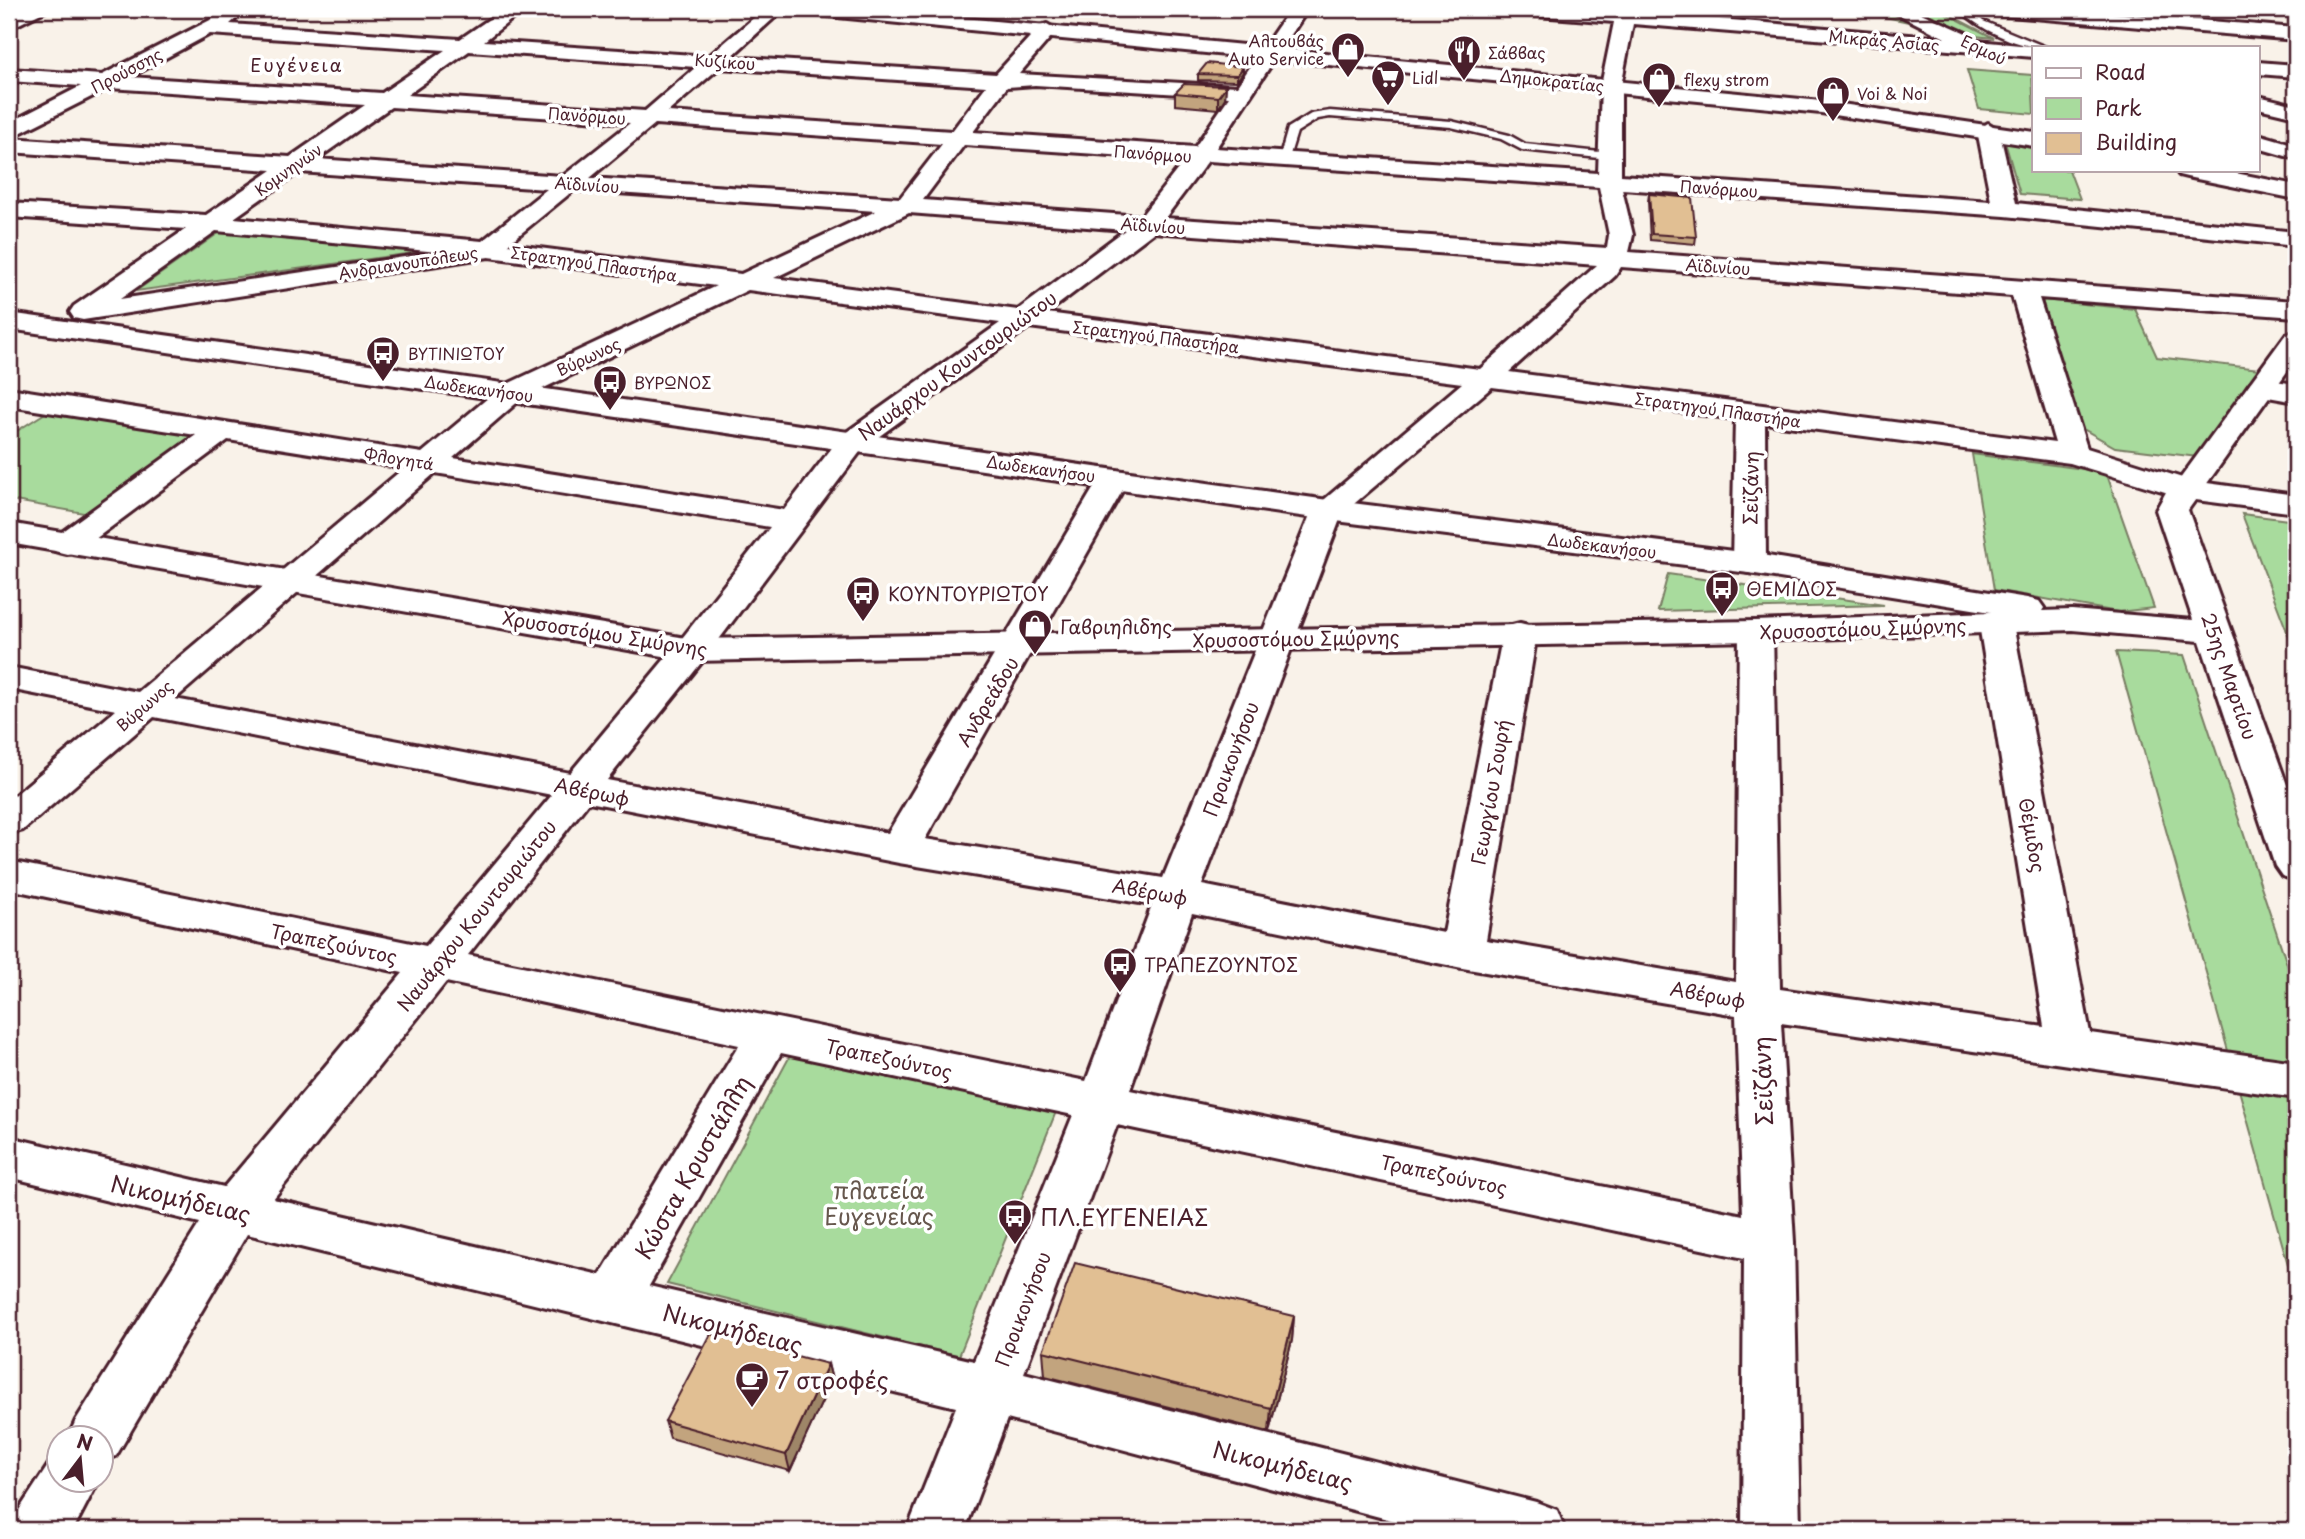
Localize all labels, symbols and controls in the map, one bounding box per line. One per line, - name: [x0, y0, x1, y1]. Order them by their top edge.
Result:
- street label: Μικράς Ασίας: [1828, 23, 1940, 57]
- place label: Αλτουβάς Auto Service: [1228, 28, 1324, 70]
- street label: Ερμού: [1957, 28, 2011, 70]
- shop icon: Αλτουβάς Auto Service: [1329, 30, 1367, 79]
- restaurant icon: Σάββας: [1445, 33, 1483, 82]
- place label: Σάββας: [1488, 40, 1545, 64]
- street label: Προύσσης: [86, 41, 166, 99]
- legend: [2032, 46, 2260, 172]
- street label: Κυζίκου: [694, 47, 756, 75]
- district label: Ευγένεια: [250, 51, 344, 78]
- text: Road: [2095, 55, 2146, 87]
- supermarket icon: Lidl: [1369, 58, 1407, 107]
- shop icon: flexy strom: [1640, 60, 1678, 109]
- street label: Δημοκρατίας: [1499, 63, 1605, 97]
- place label: Lidl: [1412, 65, 1438, 89]
- place label: flexy strom: [1684, 67, 1769, 91]
- shop icon: Voi & Noi: [1814, 74, 1852, 123]
- place label: Voi & Noi: [1857, 81, 1927, 105]
- text: Park: [2095, 91, 2142, 123]
- street label: Πανόρμου: [547, 100, 627, 130]
- text: Building: [2095, 125, 2177, 157]
- street label: Κομνηνών: [249, 137, 327, 201]
- street label: Πανόρμου: [1113, 138, 1193, 168]
- street label: Αϊδινίου: [554, 170, 620, 198]
- street label: Πανόρμου: [1679, 173, 1759, 203]
- street label: Αϊδινίου: [1120, 211, 1186, 239]
- street label: Ανδριανουπόλεως: [337, 239, 479, 285]
- street label: Στρατηγού Πλαστήρα: [509, 239, 679, 287]
- street label: Αϊδινίου: [1685, 252, 1751, 280]
- street label: Ναυάρχου Κουντουριώτου: [852, 283, 1062, 447]
- street label: Στρατηγού Πλαστήρα: [1071, 314, 1241, 358]
- street label: Βύρωνος: [552, 331, 624, 381]
- bus stop icon: ΒΥΤΙΝΙΩΤΟΥ: [364, 334, 402, 383]
- place label: ΒΥΤΙΝΙΩΤΟΥ: [408, 341, 505, 365]
- bus stop icon: ΒΥΡΩΝΟΣ: [591, 363, 629, 412]
- street label: Δωδεκανήσου: [423, 368, 535, 408]
- place label: ΒΥΡΩΝΟΣ: [634, 370, 712, 394]
- street label: Στρατηγού Πλαστήρα: [1633, 385, 1803, 433]
- street label: Φλογητά: [362, 441, 436, 475]
- street label: Δωδεκανήσου: [985, 448, 1097, 488]
- street label: Σεϊζάνη: [1735, 451, 1765, 525]
- street label: Δωδεκανήσου: [1546, 526, 1658, 564]
- bus stop icon: ΘΕΜΙΔΟΣ: [1703, 569, 1741, 618]
- bus stop icon: ΚΟΥΝΤΟΥΡΙΩΤΟΥ: [844, 574, 882, 623]
- place label: ΘΕΜΙΔΟΣ: [1746, 574, 1837, 602]
- place label: ΚΟΥΝΤΟΥΡΙΩΤΟΥ: [888, 579, 1048, 607]
- street label: Χρυσοστόμου Σμύρνης: [501, 603, 709, 663]
- shop icon: Γαβριηλιδης: [1016, 607, 1054, 656]
- street label: 25ης Μαρτίου: [2195, 609, 2265, 743]
- street label: Χρυσοστόμου Σμύρνης: [1759, 610, 1967, 646]
- place label: Γαβριηλιδης: [1060, 612, 1172, 640]
- street label: Χρυσοστόμου Σμύρνης: [1192, 622, 1400, 654]
- street label: Ανδρεάδου: [949, 651, 1025, 751]
- street label: Βύρωνος: [111, 674, 177, 736]
- street label: Προικονήσου: [1195, 697, 1265, 821]
- street label: Γεωργίου Σουρή: [1463, 717, 1517, 867]
- street label: Αβέρωφ: [552, 770, 632, 812]
- street label: Θέμιδος: [2013, 795, 2053, 875]
- street label: Ναυάρχου Κουντουριώτου: [390, 813, 562, 1017]
- street label: Αβέρωφ: [1110, 871, 1190, 911]
- street label: Τραπεζούντος: [268, 916, 400, 970]
- bus stop icon: ΤΡΑΠΕΖΟΥΝΤΟΣ: [1101, 945, 1139, 994]
- place label: ΤΡΑΠΕΖΟΥΝΤΟΣ: [1144, 950, 1298, 978]
- street label: Αβέρωφ: [1668, 974, 1748, 1014]
- street label: Τραπεζούντος: [823, 1031, 955, 1085]
- street label: Σεϊζάνη: [1743, 1036, 1781, 1126]
- street label: Κώστα Κρυστάλλη: [625, 1068, 759, 1266]
- street label: Τραπεζούντος: [1378, 1147, 1510, 1201]
- street label: Νικομήδειας: [107, 1165, 255, 1231]
- park label: πλατεία Ευγενείας: [824, 1172, 934, 1233]
- bus stop icon: ΠΛ.ΕΥΓΕΝΕΙΑΣ: [996, 1197, 1034, 1246]
- place label: ΠΛ.ΕΥΓΕΝΕΙΑΣ: [1040, 1199, 1208, 1234]
- street label: Προικονήσου: [987, 1247, 1057, 1371]
- street label: Νικομήδειας: [659, 1294, 807, 1362]
- cafe icon: 7 στροφές: [733, 1360, 771, 1409]
- place label: 7 στροφές: [776, 1362, 888, 1397]
- north arrow: [46, 1424, 116, 1494]
- text: N: [74, 1426, 96, 1457]
- street label: Νικομήδειας: [1209, 1431, 1357, 1499]

